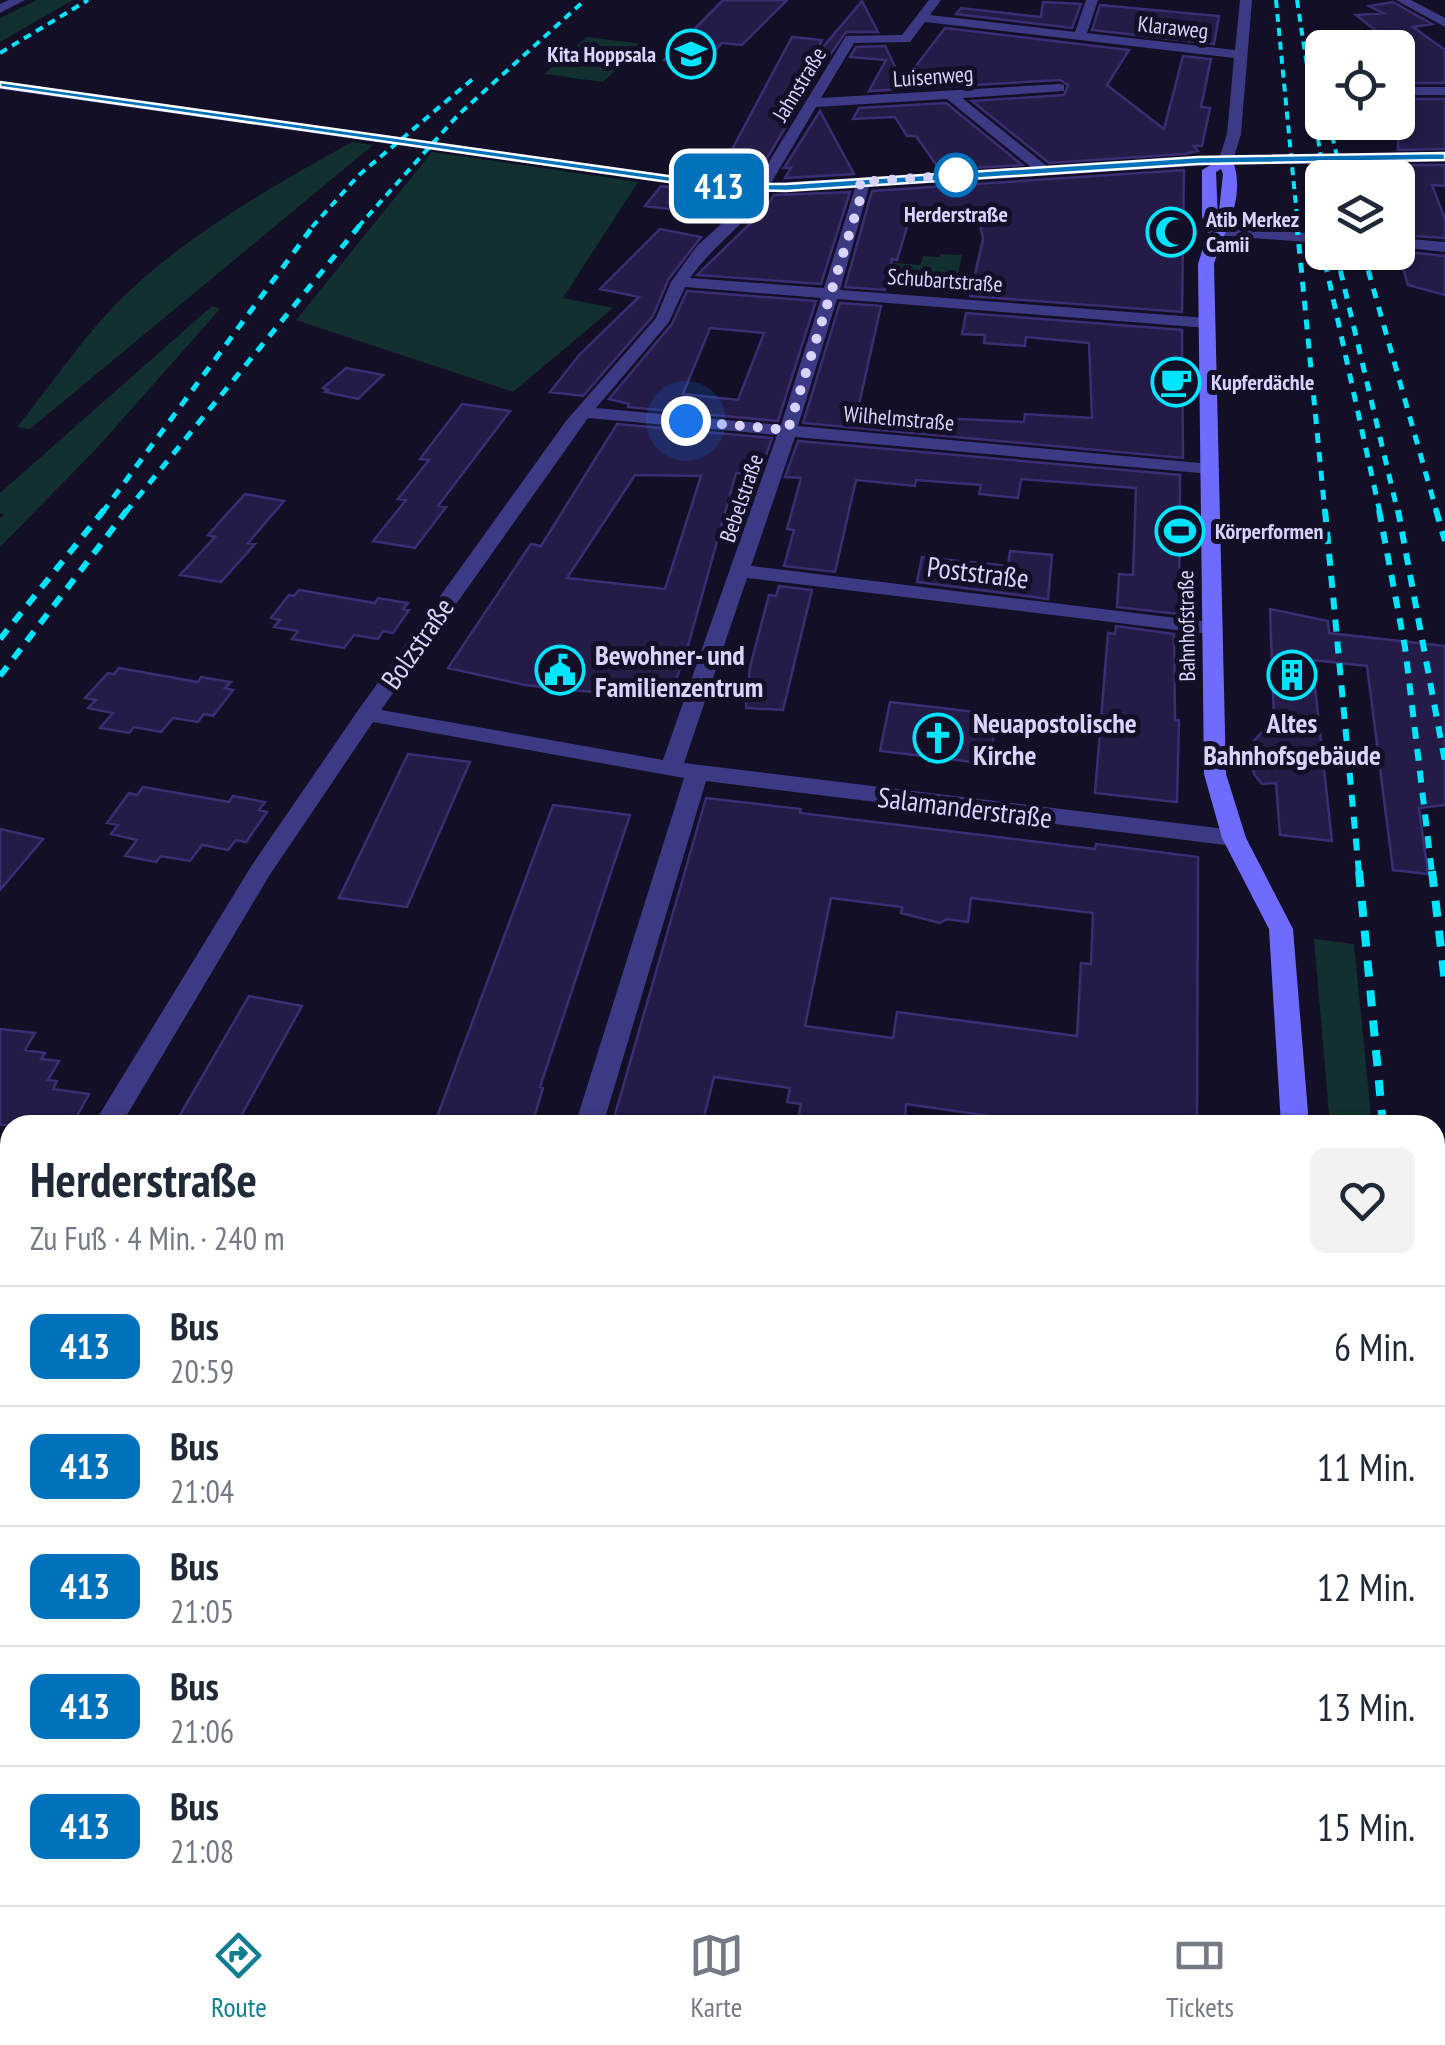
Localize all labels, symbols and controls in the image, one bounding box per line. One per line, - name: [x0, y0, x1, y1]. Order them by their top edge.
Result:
- street label: Klaraweg: [1136, 9, 1210, 45]
- school or university icon: Kita Hoppsala: [665, 28, 717, 80]
- map controls: [1305, 30, 1415, 270]
- button: locate: [1305, 30, 1415, 140]
- place label: Kita Hoppsala: [547, 40, 656, 68]
- street label: Jahnstraße: [765, 42, 832, 127]
- street label: Luisenweg: [892, 59, 974, 93]
- line badge: 413: [662, 154, 776, 218]
- marker: Herderstraße: [935, 154, 977, 196]
- button: layers: [1305, 160, 1415, 270]
- text: 413: [694, 163, 744, 209]
- place label: Herderstraße: [904, 200, 1008, 228]
- place label: Atib Merkez Camii: [1205, 205, 1299, 258]
- mosque icon: Atib Merkez Camii: [1145, 206, 1197, 258]
- street label: Schubartstraße: [886, 262, 1004, 298]
- cafe icon: Kupferdächle: [1150, 356, 1202, 408]
- place label: Kupferdächle: [1211, 368, 1315, 396]
- your location: [661, 396, 711, 446]
- street label: Wilhelmstraße: [842, 399, 956, 437]
- street label: Bebelstraße: [713, 450, 769, 546]
- sports icon: Körperformen: [1154, 505, 1206, 557]
- place label: Körperformen: [1215, 517, 1324, 545]
- street label: Poststraße: [925, 547, 1031, 597]
- street label: Bahnhofstraße: [1171, 570, 1201, 682]
- street label: Bolzstraße: [372, 590, 462, 696]
- place label: Bewohner- und Familienzentrum: [595, 636, 763, 705]
- public building icon: Bewohner- und Familienzentrum: [534, 644, 586, 696]
- building icon: Altes Bahnhofsgebäude: [1266, 649, 1318, 701]
- place label: Neuapostolische Kirche: [973, 704, 1137, 773]
- place label: Altes Bahnhofsgebäude: [1203, 704, 1381, 773]
- church icon: Neuapostolische Kirche: [912, 712, 964, 764]
- street label: Salamanderstraße: [876, 778, 1054, 836]
- text: Herderstraße: [30, 1148, 257, 1210]
- button: heart: [1310, 1148, 1415, 1253]
- text: Zu Fuß · 4 Min. · 240 m: [30, 1217, 285, 1259]
- text: Bus: [170, 1301, 219, 1350]
- text: 6 Min.: [1334, 1322, 1415, 1371]
- text: 413: [60, 1323, 110, 1369]
- text: 20:59: [170, 1350, 234, 1392]
- text: Bus: [170, 1421, 219, 1470]
- text: 11 Min.: [1317, 1442, 1415, 1491]
- text: 413: [60, 1443, 110, 1489]
- text: 21:04: [170, 1470, 234, 1512]
- text: Bus: [170, 1541, 219, 1590]
- text: 12 Min.: [1317, 1562, 1415, 1611]
- text: 413: [60, 1563, 110, 1609]
- text: 21:05: [170, 1590, 234, 1632]
- text: Bus: [170, 1661, 219, 1710]
- text: 13 Min.: [1317, 1682, 1415, 1731]
- text: 413: [60, 1683, 110, 1729]
- text: 21:06: [170, 1710, 234, 1752]
- text: Bus: [170, 1781, 219, 1830]
- text: 15 Min.: [1317, 1802, 1415, 1851]
- text: 413: [60, 1803, 110, 1849]
- text: 21:08: [170, 1830, 234, 1872]
- tab: Route: [211, 1928, 267, 2025]
- tab: Karte: [689, 1928, 744, 2025]
- tab: Tickets: [1166, 1928, 1234, 2025]

